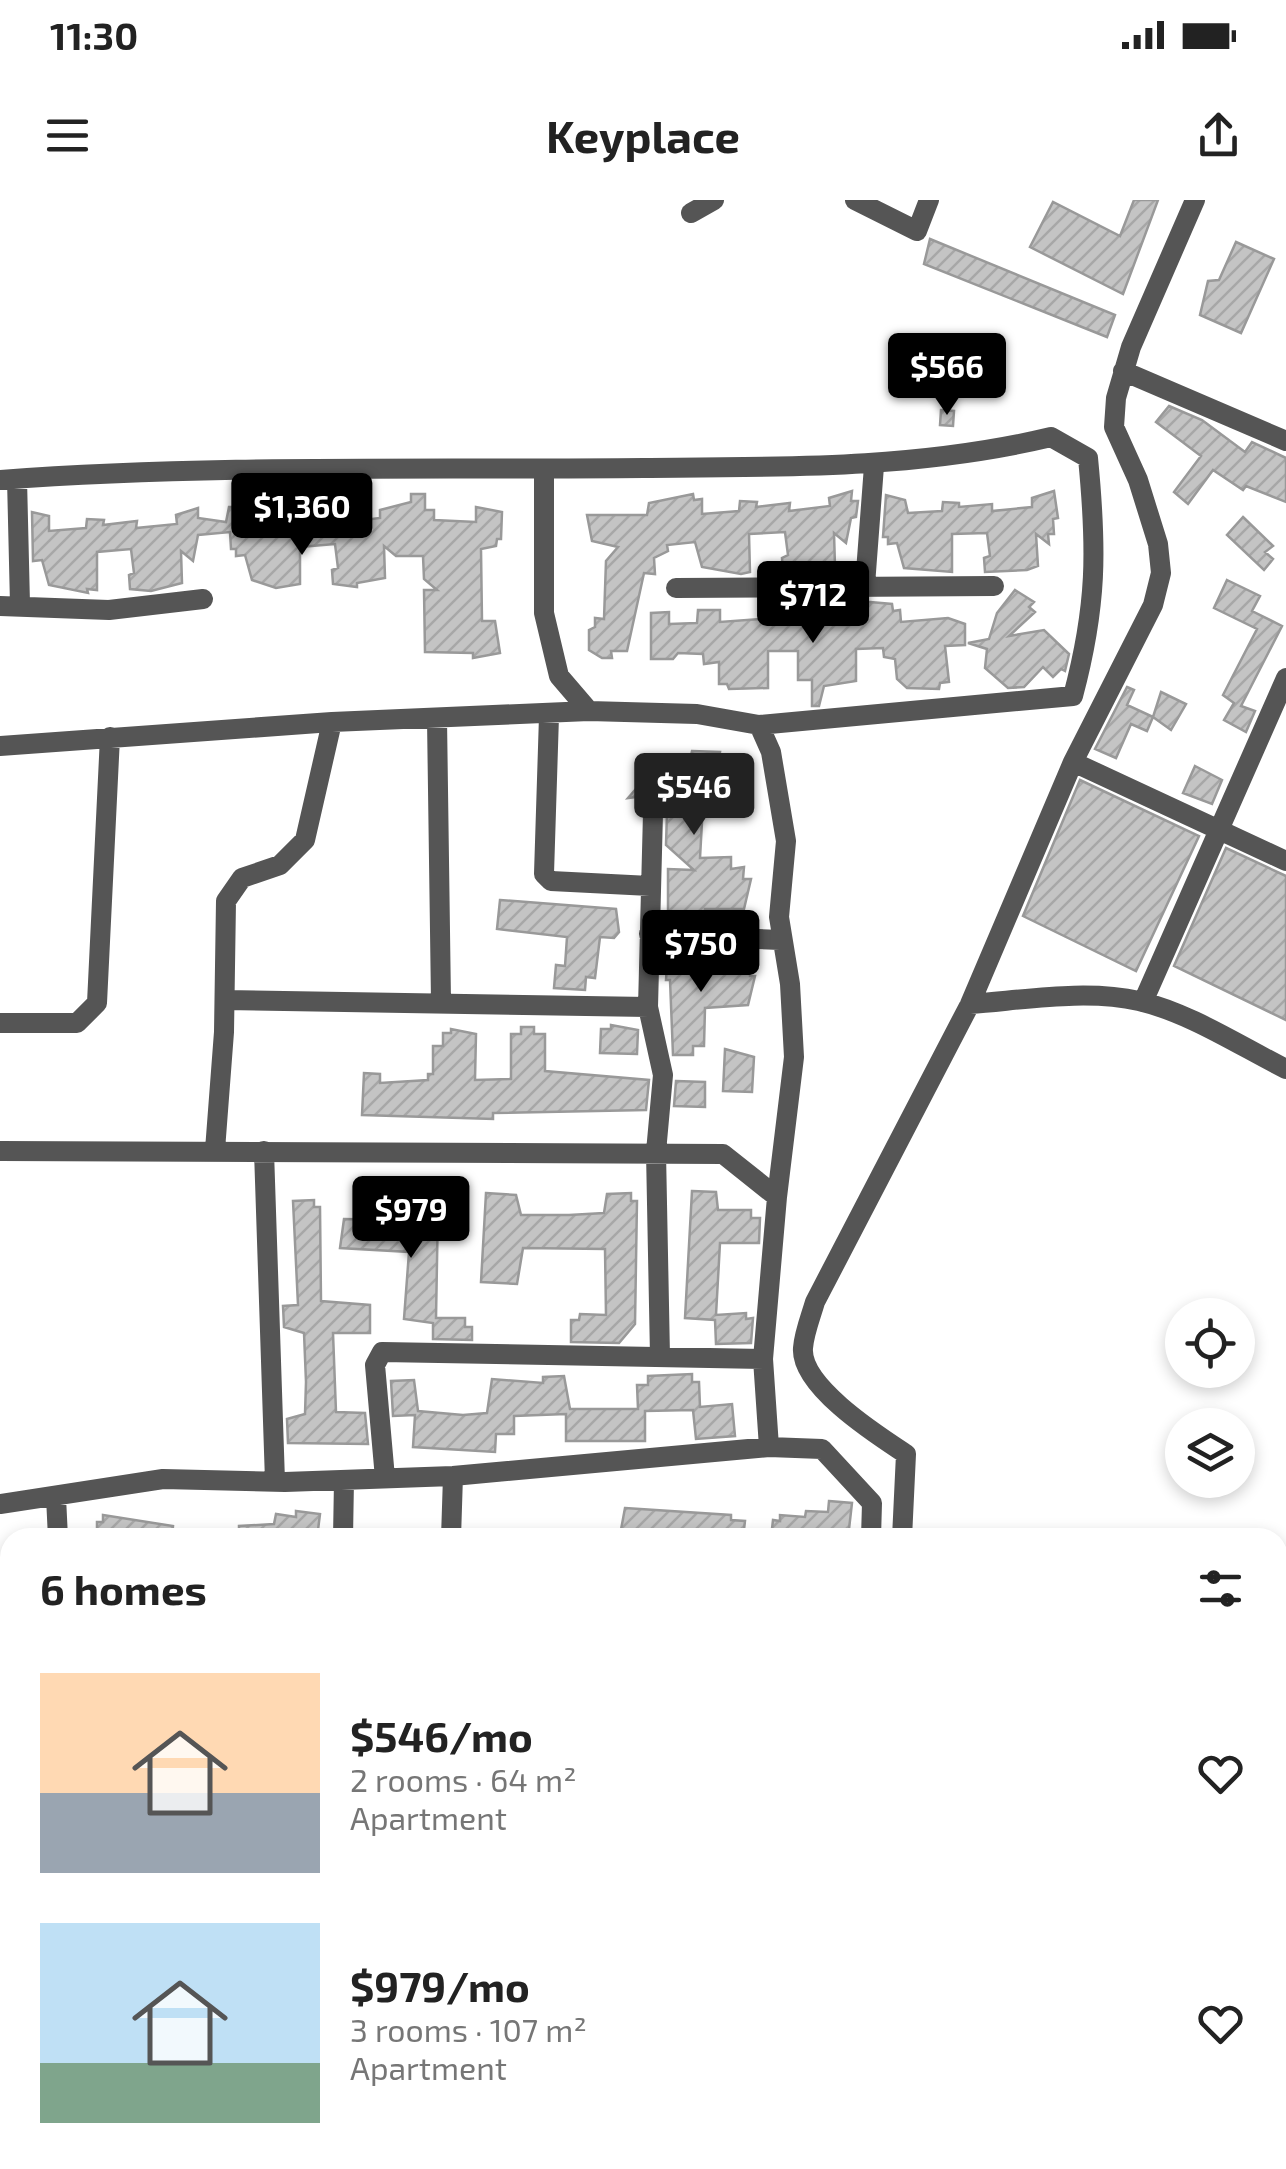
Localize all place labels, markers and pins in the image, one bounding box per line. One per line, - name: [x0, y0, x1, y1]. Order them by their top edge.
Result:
- pin: $566: [888, 333, 1006, 418]
- pin: $1,360: [221, 473, 383, 558]
- pin: $712: [754, 561, 872, 646]
- pin: $546: [635, 753, 753, 838]
- pin: $750: [642, 910, 760, 995]
- pin: $979: [352, 1176, 470, 1261]

